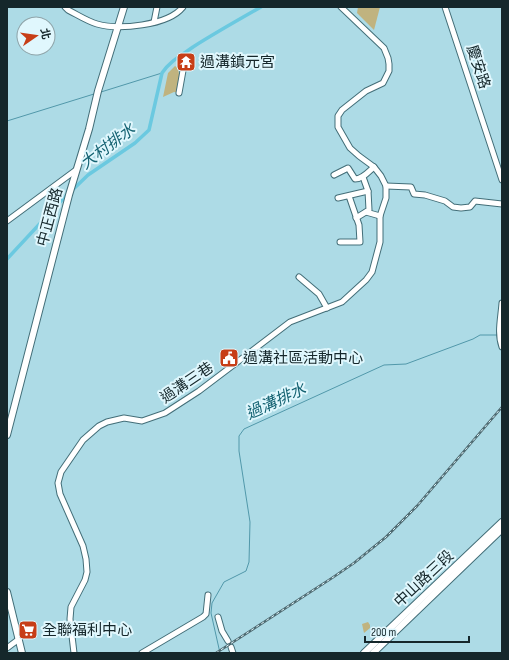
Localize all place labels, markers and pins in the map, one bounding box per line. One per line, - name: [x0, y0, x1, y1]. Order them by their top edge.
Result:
- temple icon: 過溝鎮元宮: [175, 51, 197, 73]
- place label: 過溝鎮元宮: [200, 53, 275, 72]
- public building icon: 過溝社區活動中心: [218, 347, 240, 369]
- place label: 過溝社區活動中心: [243, 349, 363, 368]
- supermarket icon: 全聯福利中心: [17, 619, 39, 641]
- place label: 全聯福利中心: [42, 621, 132, 640]

